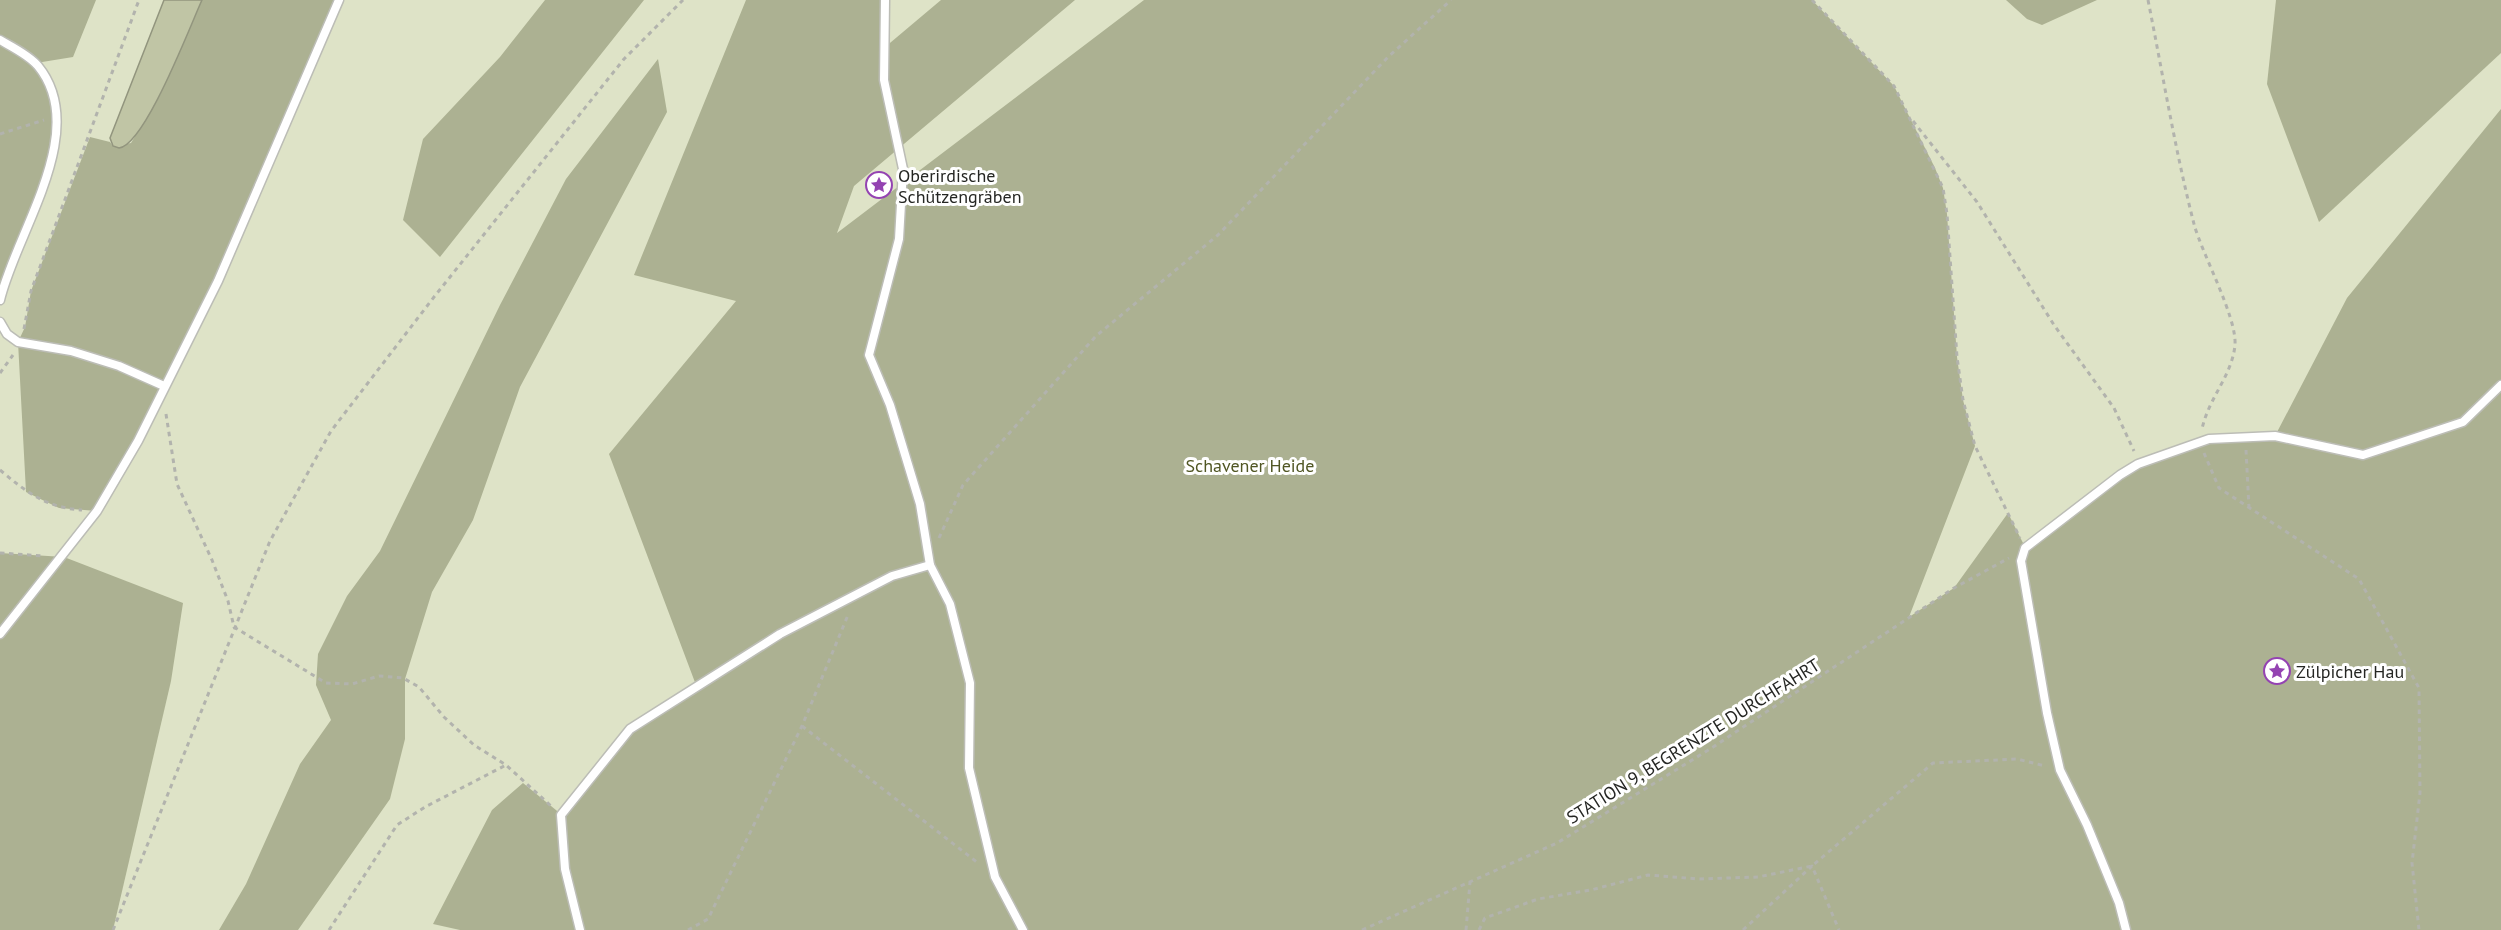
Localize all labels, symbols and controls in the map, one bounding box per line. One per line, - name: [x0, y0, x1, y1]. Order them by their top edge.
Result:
- place label: Oberirdische Schützengräben: [898, 164, 1022, 208]
- place icon: Oberirdische Schützengräben: [864, 170, 894, 200]
- park label: Schavener Heide: [1186, 454, 1314, 477]
- street label: STATION 9, BEGRENZTE DURCHFAHRT: [1562, 653, 1824, 829]
- place icon: Zülpicher Hau: [2262, 656, 2292, 686]
- place label: Zülpicher Hau: [2296, 660, 2404, 683]

